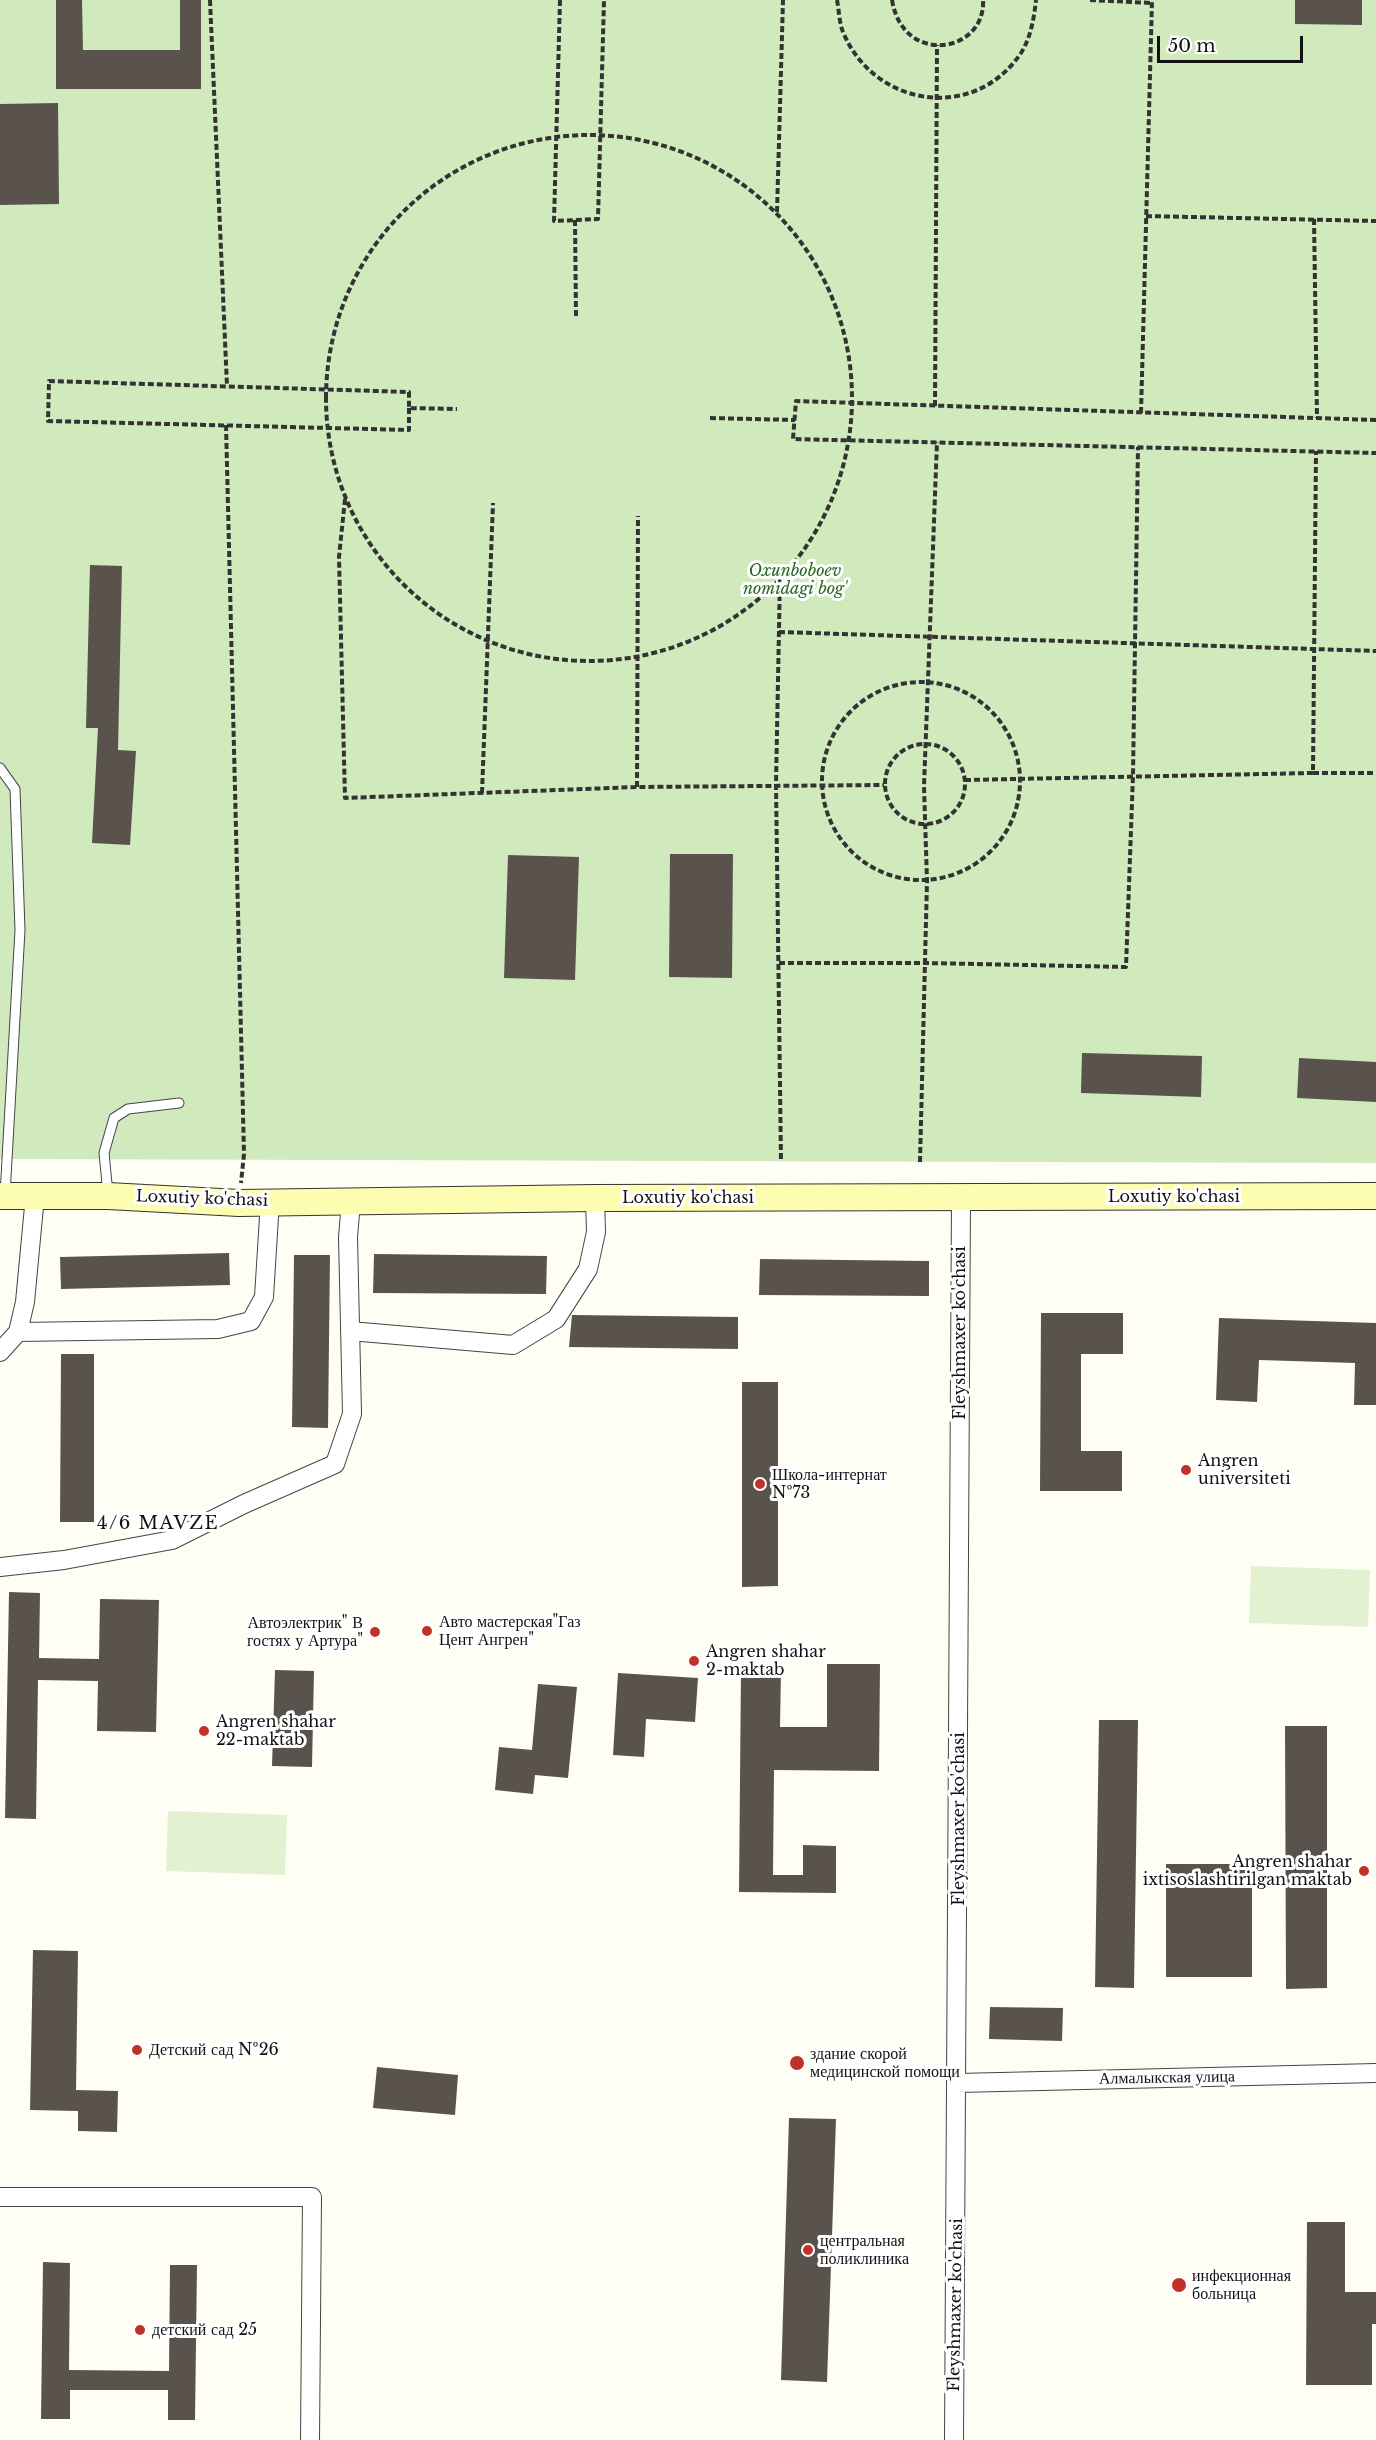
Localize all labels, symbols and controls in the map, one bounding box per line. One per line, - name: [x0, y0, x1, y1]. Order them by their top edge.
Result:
- scale bar: [1160, 24, 1306, 62]
- text: 50 m: [1168, 35, 1216, 57]
- park label: Oxunboboev nomidagi bog': [743, 561, 847, 599]
- street label: Loxutiy ko'chasi: [136, 1187, 268, 1211]
- street label: Loxutiy ko'chasi: [1108, 1187, 1240, 1207]
- street label: Loxutiy ko'chasi: [622, 1188, 754, 1208]
- street label: Fleyshmaxer ko'chasi: [950, 1246, 970, 1420]
- place label: Angren universiteti: [1198, 1451, 1291, 1489]
- marker: Angren universiteti: [1179, 1463, 1193, 1477]
- place label: Школа-интернат №73: [772, 1465, 887, 1503]
- marker: Школа-интернат №73: [753, 1477, 767, 1491]
- district label: 4/6 MAVZE: [97, 1513, 219, 1535]
- place label: Авто мастерская"Газ Цент Ангрен": [439, 1612, 581, 1650]
- place label: Автоэлектрик" В гостях у Артура": [247, 1613, 363, 1651]
- marker: Авто мастерская"Газ Цент Ангрен": [420, 1624, 434, 1638]
- marker: Автоэлектрик" В гостях у Артура": [368, 1625, 382, 1639]
- place label: Angren shahar 2-maktab: [706, 1642, 826, 1680]
- marker: Angren shahar 2-maktab: [687, 1654, 701, 1668]
- place label: Angren shahar 22-maktab: [216, 1712, 336, 1750]
- marker: Angren shahar 22-maktab: [197, 1724, 211, 1738]
- street label: Fleyshmaxer ko'chasi: [949, 1732, 969, 1906]
- place label: Angren shahar ixtisoslashtirilgan maktab: [1143, 1852, 1352, 1890]
- marker: Angren shahar ixtisoslashtirilgan maktab: [1357, 1864, 1371, 1878]
- place label: Детский сад №26: [149, 2040, 279, 2060]
- marker: Детский сад №26: [130, 2043, 144, 2057]
- place label: здание скорой медицинской помощи: [810, 2044, 960, 2082]
- marker: здание скорой медицинской помощи: [788, 2054, 806, 2072]
- street label: Алмалыкская улица: [1099, 2067, 1235, 2089]
- street label: Fleyshmaxer ko'chasi: [945, 2218, 967, 2392]
- place label: центральная поликлиника: [820, 2231, 909, 2269]
- marker: центральная поликлиника: [801, 2243, 815, 2257]
- place label: инфекционная больница: [1192, 2266, 1291, 2304]
- marker: инфекционная больница: [1170, 2276, 1188, 2294]
- place label: детский сад 25: [152, 2320, 257, 2340]
- marker: детский сад 25: [133, 2323, 147, 2337]

